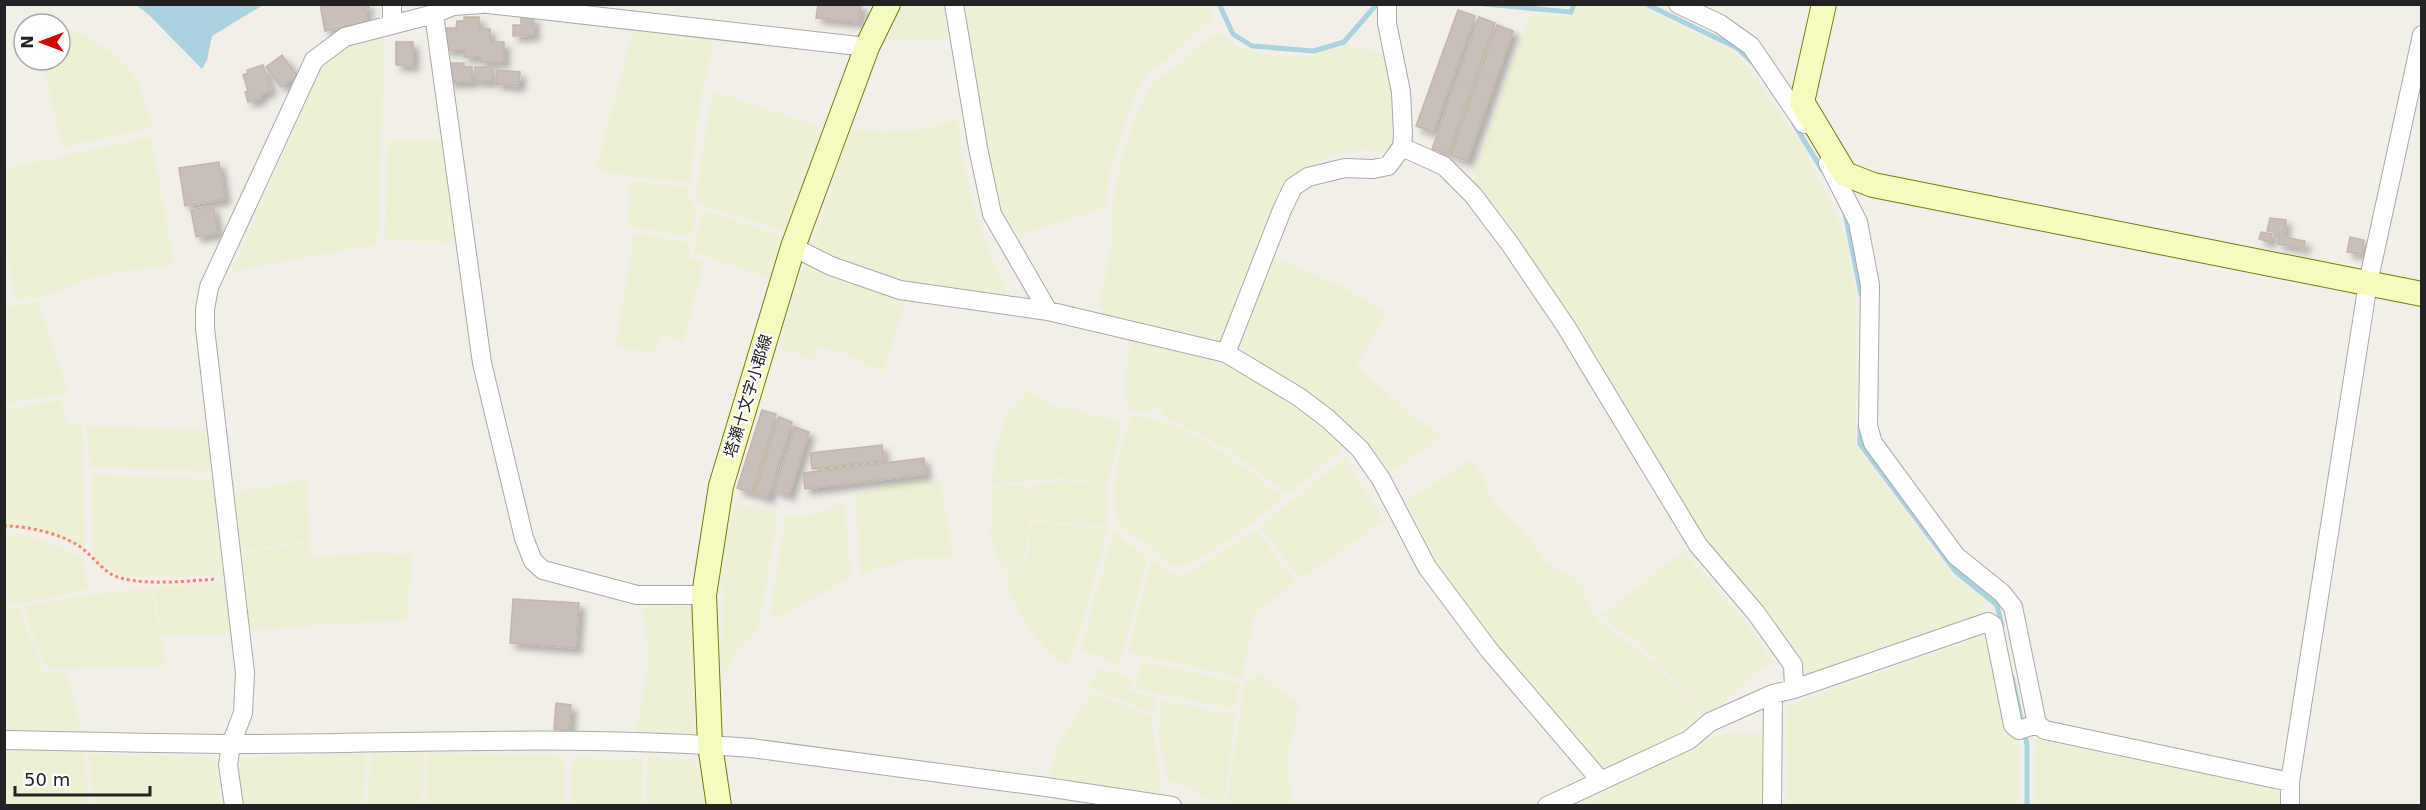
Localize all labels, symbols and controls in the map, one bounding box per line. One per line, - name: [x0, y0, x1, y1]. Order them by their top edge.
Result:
- north arrow: [12, 12, 72, 72]
- text: N: [18, 35, 37, 49]
- street label: 塔瀬十文字小郡線: [720, 332, 776, 460]
- scale bar: [15, 759, 150, 797]
- text: 50 m: [24, 769, 70, 790]

